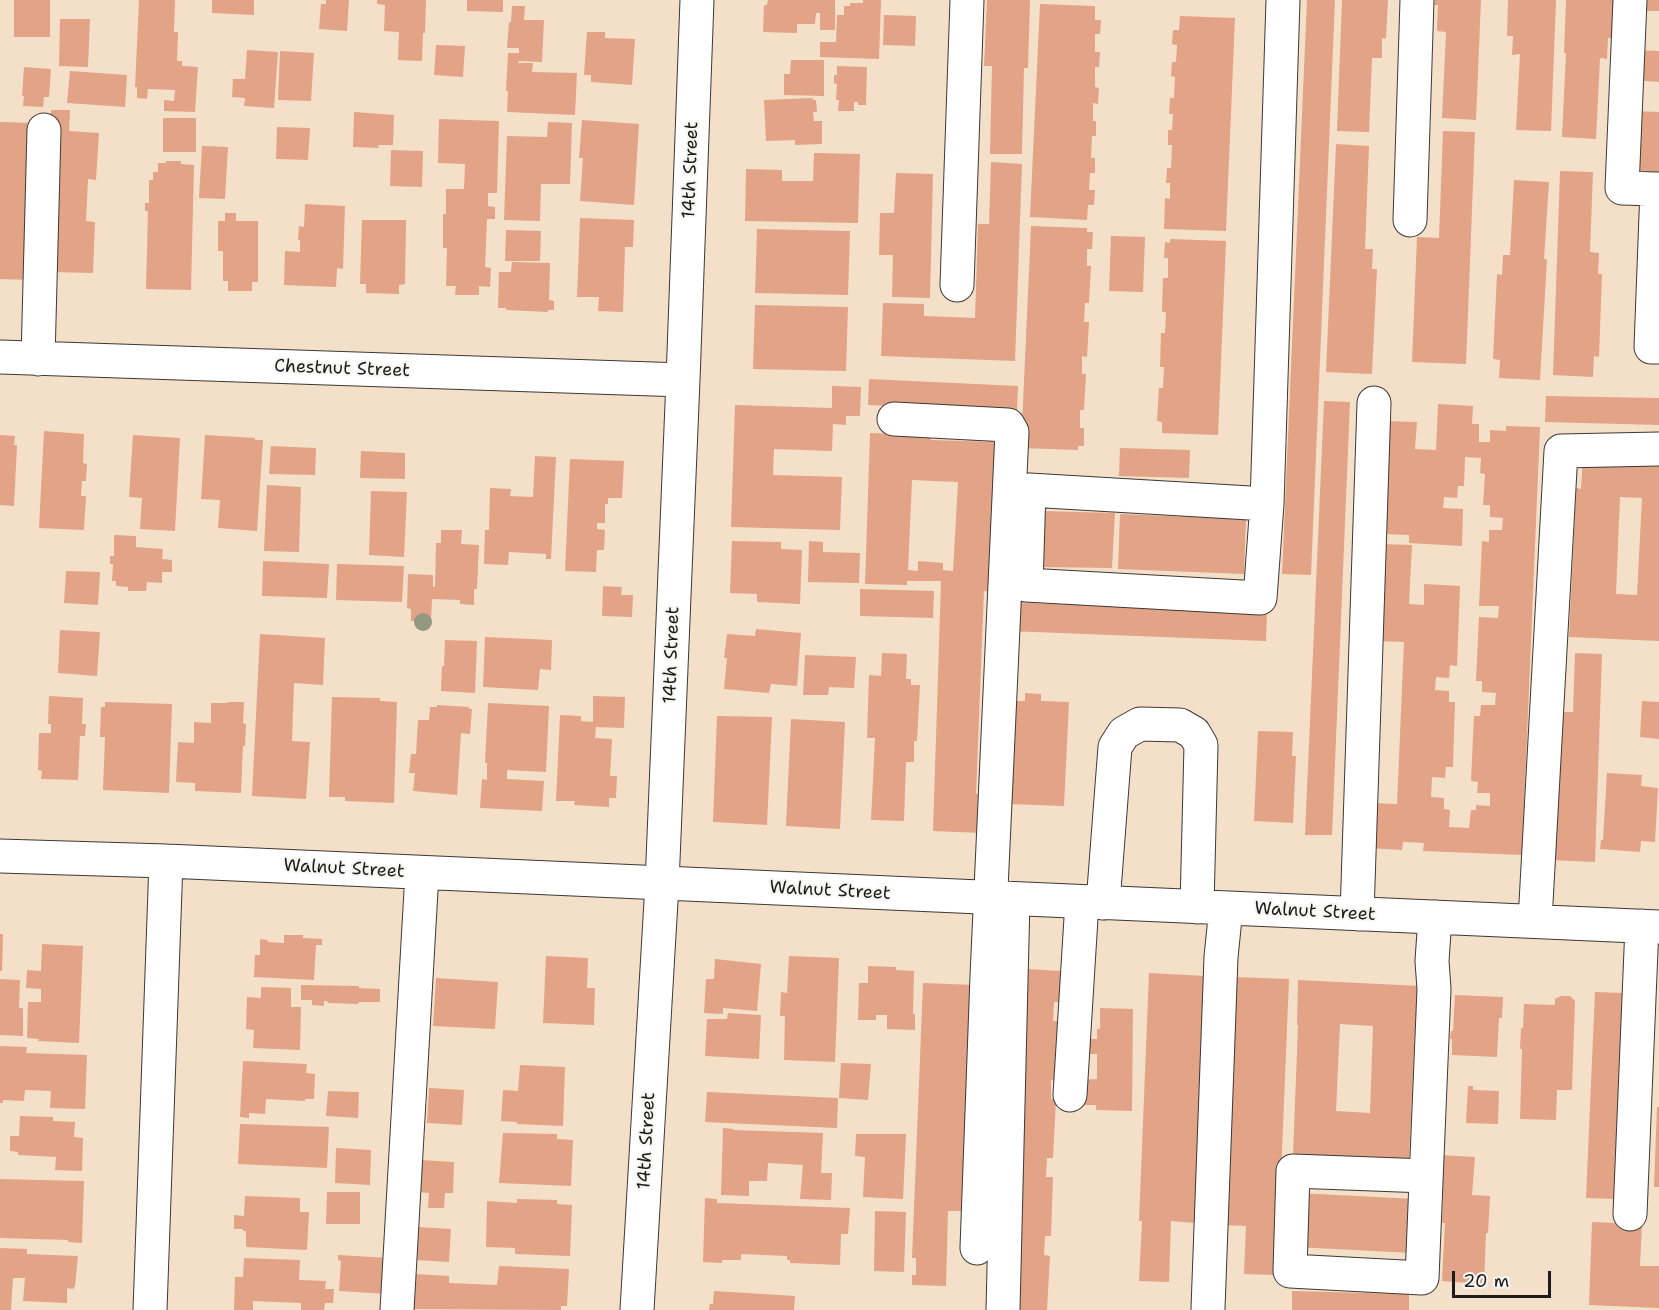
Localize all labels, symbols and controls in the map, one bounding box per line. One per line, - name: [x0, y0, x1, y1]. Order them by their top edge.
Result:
- street label: 14th Street: [679, 121, 703, 219]
- street label: Chestnut Street: [274, 356, 410, 382]
- street label: 14th Street: [660, 606, 684, 704]
- street label: Walnut Street: [283, 855, 405, 883]
- street label: Walnut Street: [769, 877, 891, 905]
- street label: Walnut Street: [1254, 898, 1376, 926]
- street label: 14th Street: [634, 1092, 660, 1190]
- scale bar: [1455, 1259, 1554, 1297]
- text: 20 m: [1463, 1269, 1509, 1293]

